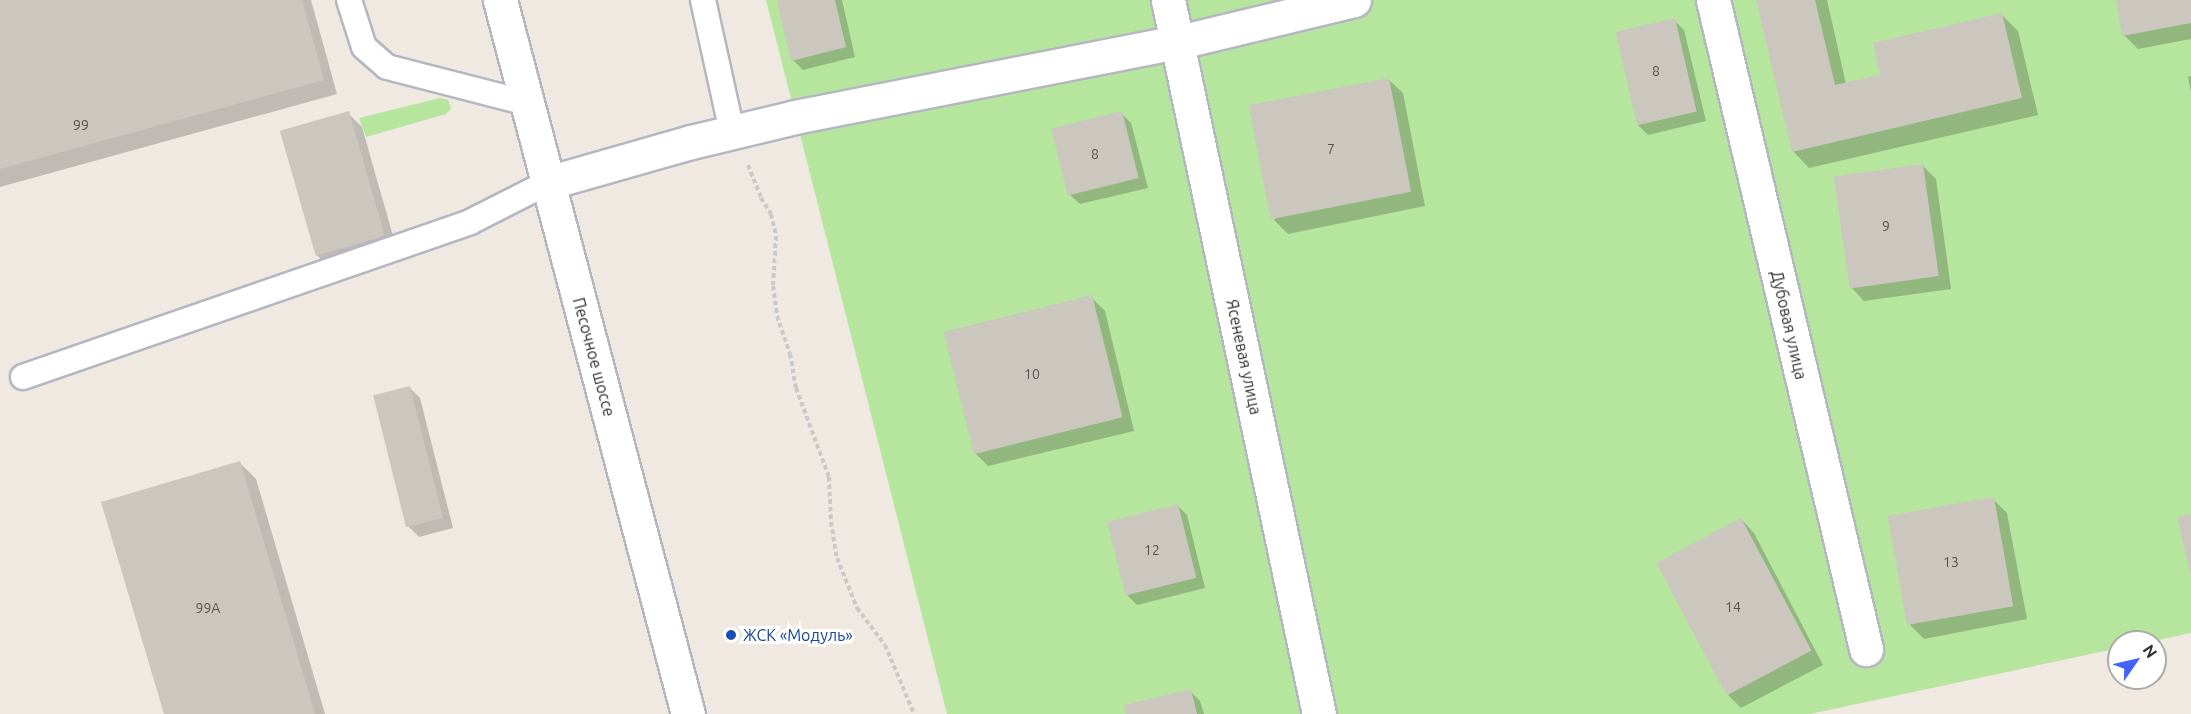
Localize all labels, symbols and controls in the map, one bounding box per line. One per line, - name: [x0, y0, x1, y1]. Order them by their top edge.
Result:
- house number: 8: [1652, 63, 1660, 79]
- house number: 99: [73, 117, 89, 133]
- house number: 7: [1327, 141, 1335, 157]
- house number: 8: [1091, 146, 1099, 162]
- house number: 9: [1882, 218, 1890, 234]
- street label: Дубовая улица: [1767, 269, 1811, 381]
- street label: Песочное шоссе: [569, 295, 619, 419]
- street label: Ясеневая улица: [1222, 298, 1266, 416]
- house number: 10: [1024, 366, 1040, 382]
- house number: 12: [1144, 542, 1160, 558]
- house number: 13: [1943, 554, 1959, 570]
- house number: 14: [1725, 599, 1741, 615]
- house number: 99А: [196, 600, 220, 616]
- place label: ЖСК «Модуль»: [743, 625, 853, 645]
- marker: ЖСК «Модуль»: [724, 628, 738, 642]
- north arrow: [2107, 630, 2167, 690]
- text: N: [2139, 641, 2161, 661]

